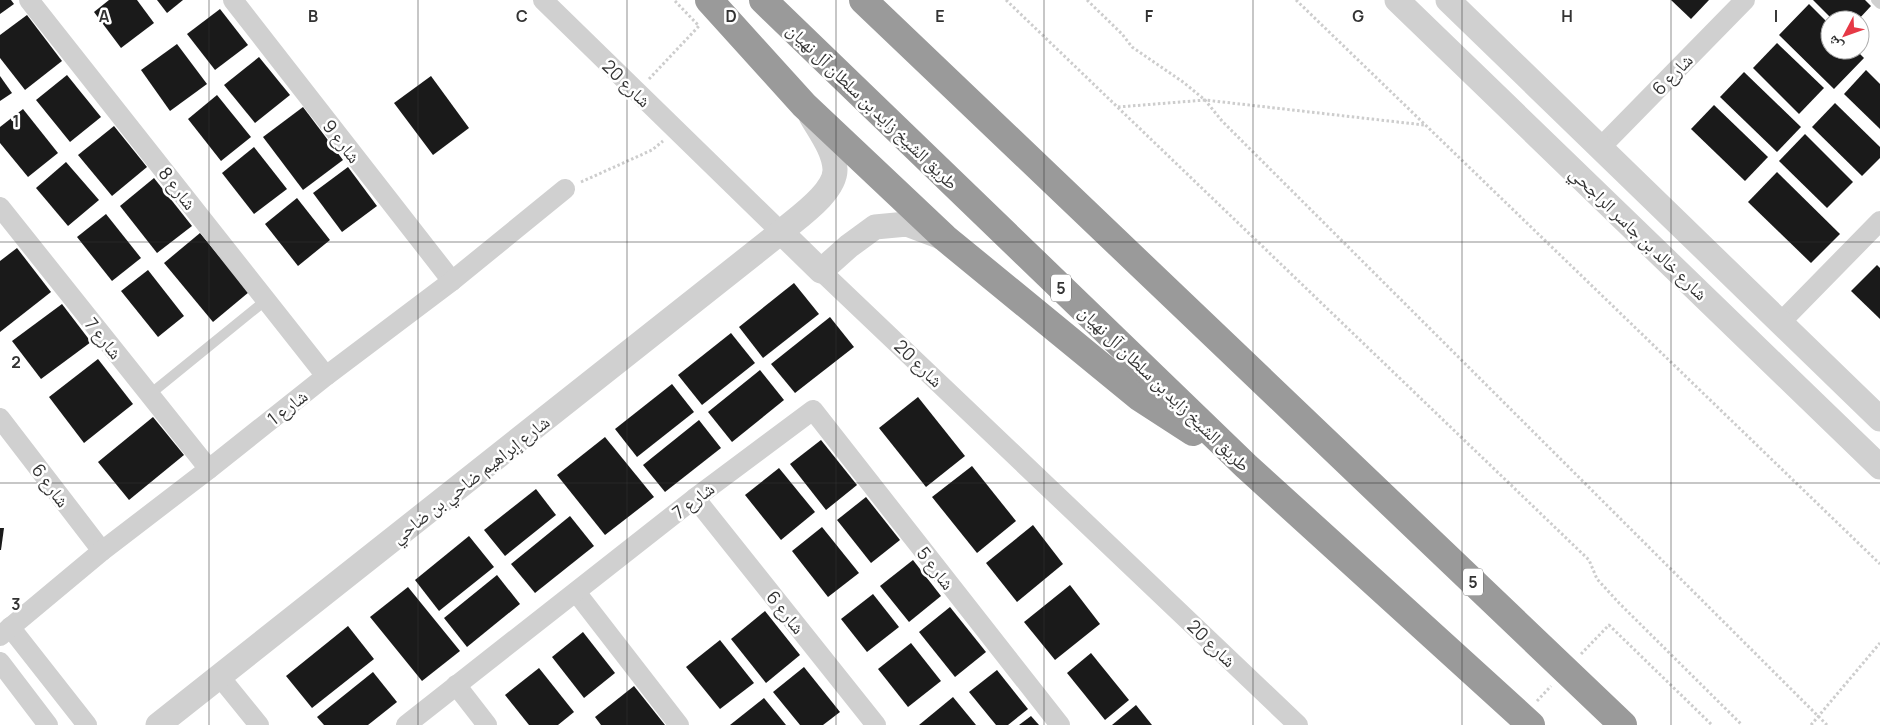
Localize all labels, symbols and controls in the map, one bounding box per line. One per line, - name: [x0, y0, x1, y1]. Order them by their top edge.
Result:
- text: A: [99, 5, 110, 27]
- text: B: [308, 5, 318, 27]
- text: C: [516, 5, 528, 27]
- text: D: [725, 5, 737, 27]
- text: E: [935, 5, 945, 27]
- text: F: [1145, 5, 1154, 27]
- text: G: [1352, 5, 1364, 27]
- text: H: [1561, 5, 1573, 27]
- text: I: [1774, 5, 1778, 27]
- north arrow: [1820, 10, 1870, 60]
- street label: طريق الشيخ زايد بن سلطان آل نهيان: [781, 18, 964, 195]
- text: ش: [1823, 32, 1847, 56]
- street label: شارع 6: [1646, 48, 1698, 100]
- street label: شارع 20: [597, 54, 657, 112]
- text: 1: [12, 110, 20, 132]
- street label: شارع 9: [317, 114, 367, 168]
- street label: شارع خالد بن جاسر الراجحي: [1562, 161, 1713, 308]
- street label: شارع 8: [154, 162, 202, 214]
- road number: 5: [1051, 274, 1071, 302]
- street label: طريق الشيخ زايد بن سلطان آل نهيان: [1073, 300, 1256, 477]
- street label: شارع 7: [80, 312, 128, 364]
- street label: شارع 20: [889, 334, 949, 392]
- text: 2: [11, 351, 21, 373]
- street label: شارع 1: [262, 384, 312, 430]
- street label: شارع إبراهيم ضاحي بن ضاحي: [386, 409, 556, 551]
- street label: شارع 6: [27, 458, 75, 512]
- street label: شارع 7: [667, 476, 719, 524]
- street label: شارع 5: [912, 542, 960, 594]
- road number: 5: [1463, 568, 1483, 596]
- street label: شارع 6: [761, 585, 811, 639]
- text: 3: [11, 593, 21, 615]
- street label: شارع 20: [1182, 614, 1242, 672]

